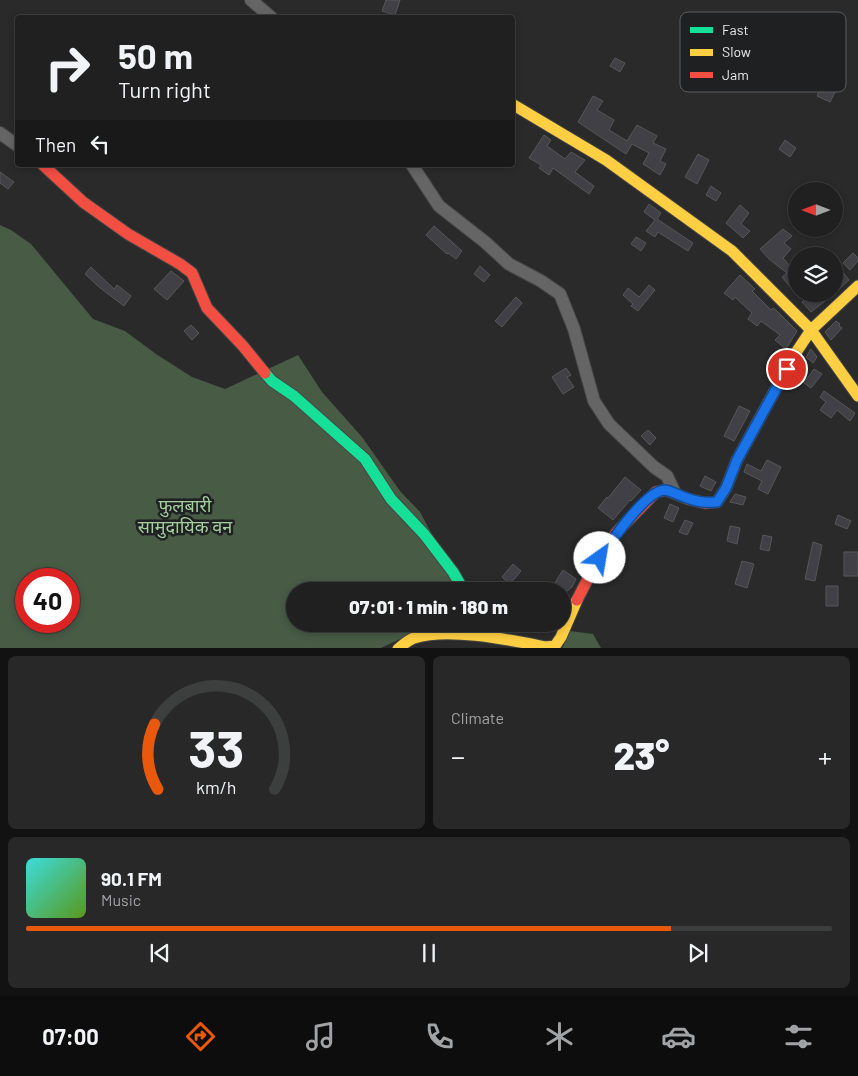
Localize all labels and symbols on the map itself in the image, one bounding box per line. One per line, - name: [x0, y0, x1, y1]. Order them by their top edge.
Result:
- legend: [680, 12, 846, 92]
- text: Fast: [722, 21, 748, 38]
- text: Slow: [722, 43, 751, 60]
- text: Jam: [722, 66, 749, 83]
- north arrow: [788, 182, 842, 238]
- pin: [766, 348, 808, 390]
- park label: फुलबारी सामुदायिक वन: [138, 494, 233, 539]
- position arrow: [573, 531, 625, 583]
- speed limit sign: 40: [15, 568, 80, 633]

